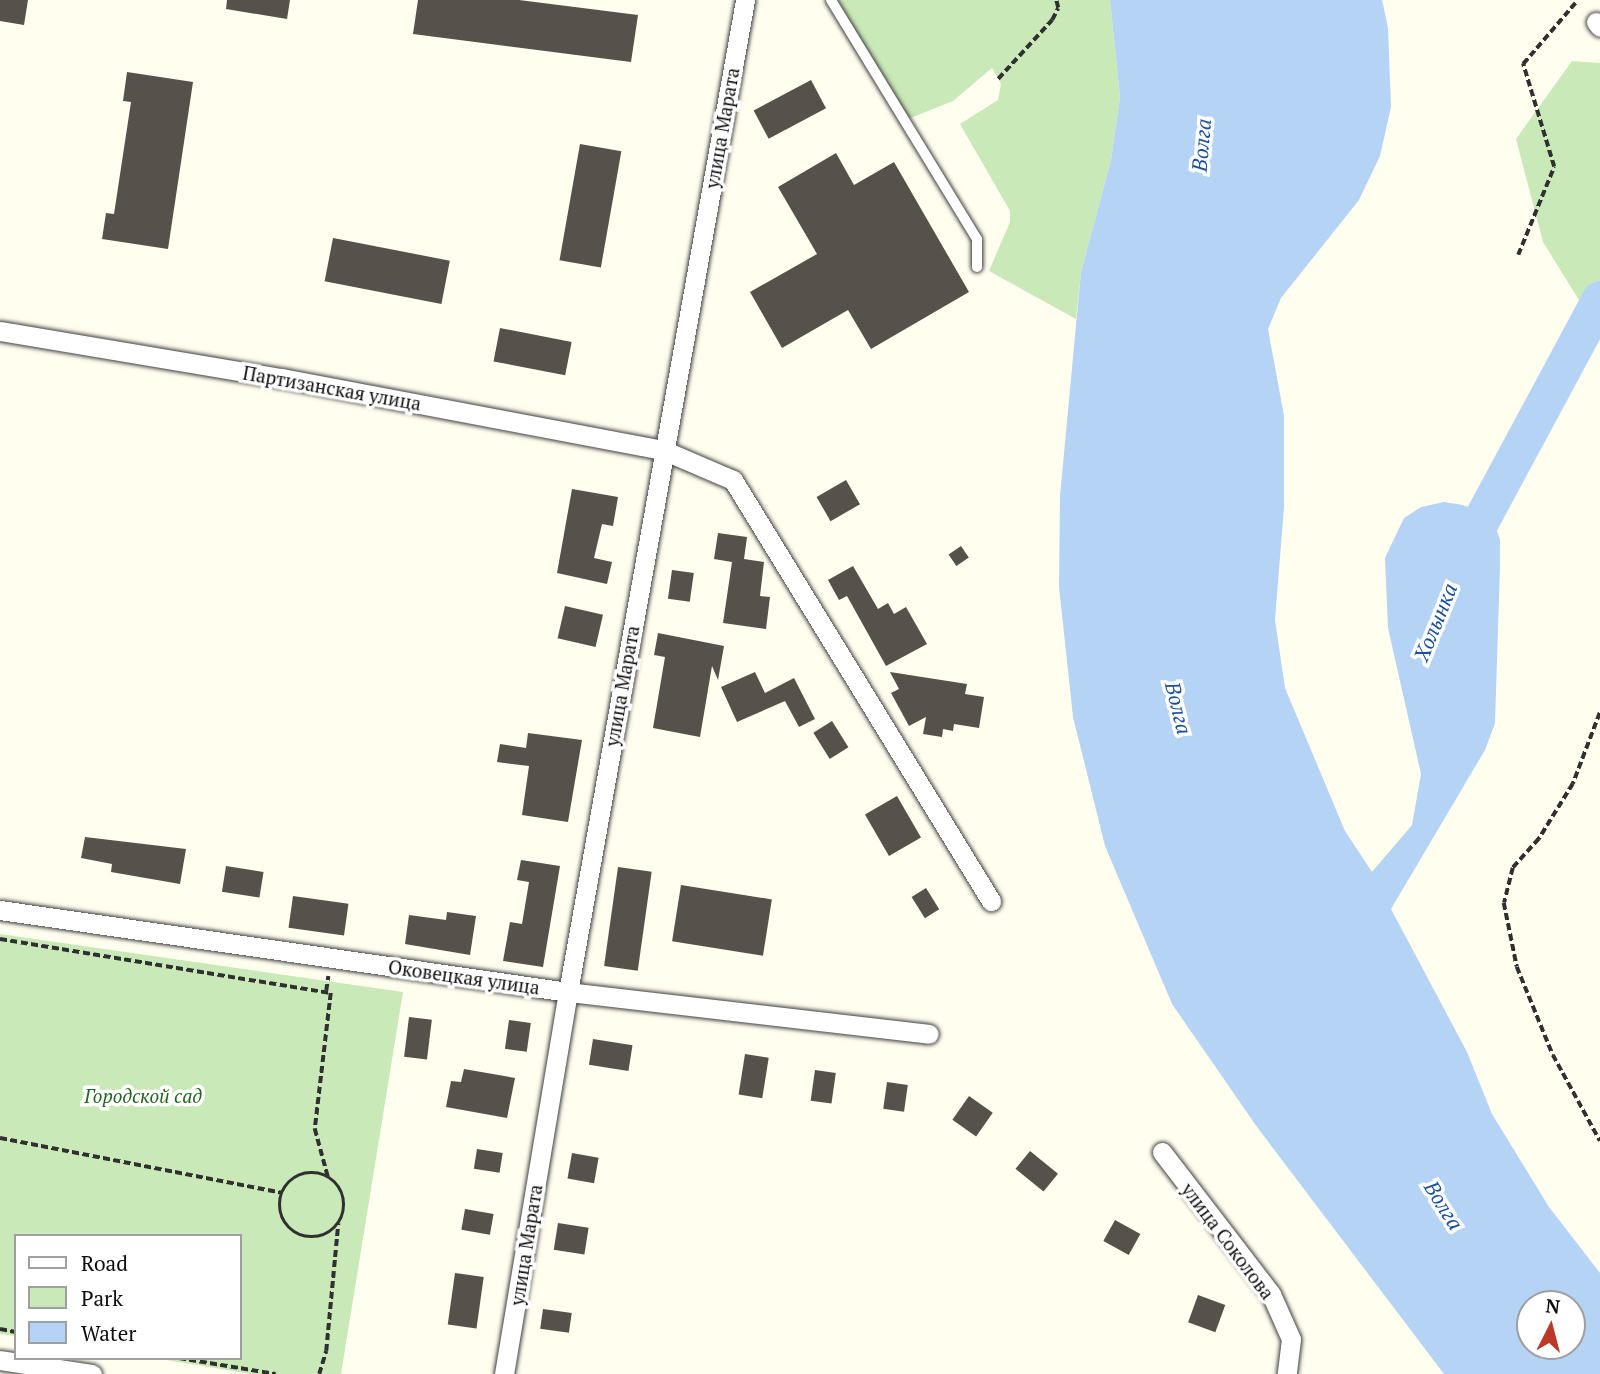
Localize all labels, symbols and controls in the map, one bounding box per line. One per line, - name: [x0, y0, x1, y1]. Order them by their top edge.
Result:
- street label: улица Марата: [700, 66, 744, 190]
- water label: Волга: [1186, 117, 1216, 173]
- street label: Партизанская улица: [241, 361, 423, 415]
- water label: Холынка: [1408, 579, 1462, 665]
- street label: улица Марата: [600, 624, 644, 748]
- water label: Волга: [1160, 679, 1198, 737]
- street label: Оковецкая улица: [387, 955, 541, 999]
- park label: Городской сад: [84, 1085, 202, 1107]
- water label: Волга: [1419, 1176, 1469, 1234]
- street label: улица Соколова: [1177, 1178, 1279, 1304]
- street label: улица Марата: [505, 1183, 547, 1307]
- legend: [14, 1234, 242, 1360]
- text: Road: [81, 1249, 128, 1277]
- text: Park: [81, 1284, 123, 1312]
- north arrow: [1516, 1290, 1586, 1360]
- text: N: [1545, 1292, 1562, 1319]
- text: Water: [81, 1319, 136, 1347]

